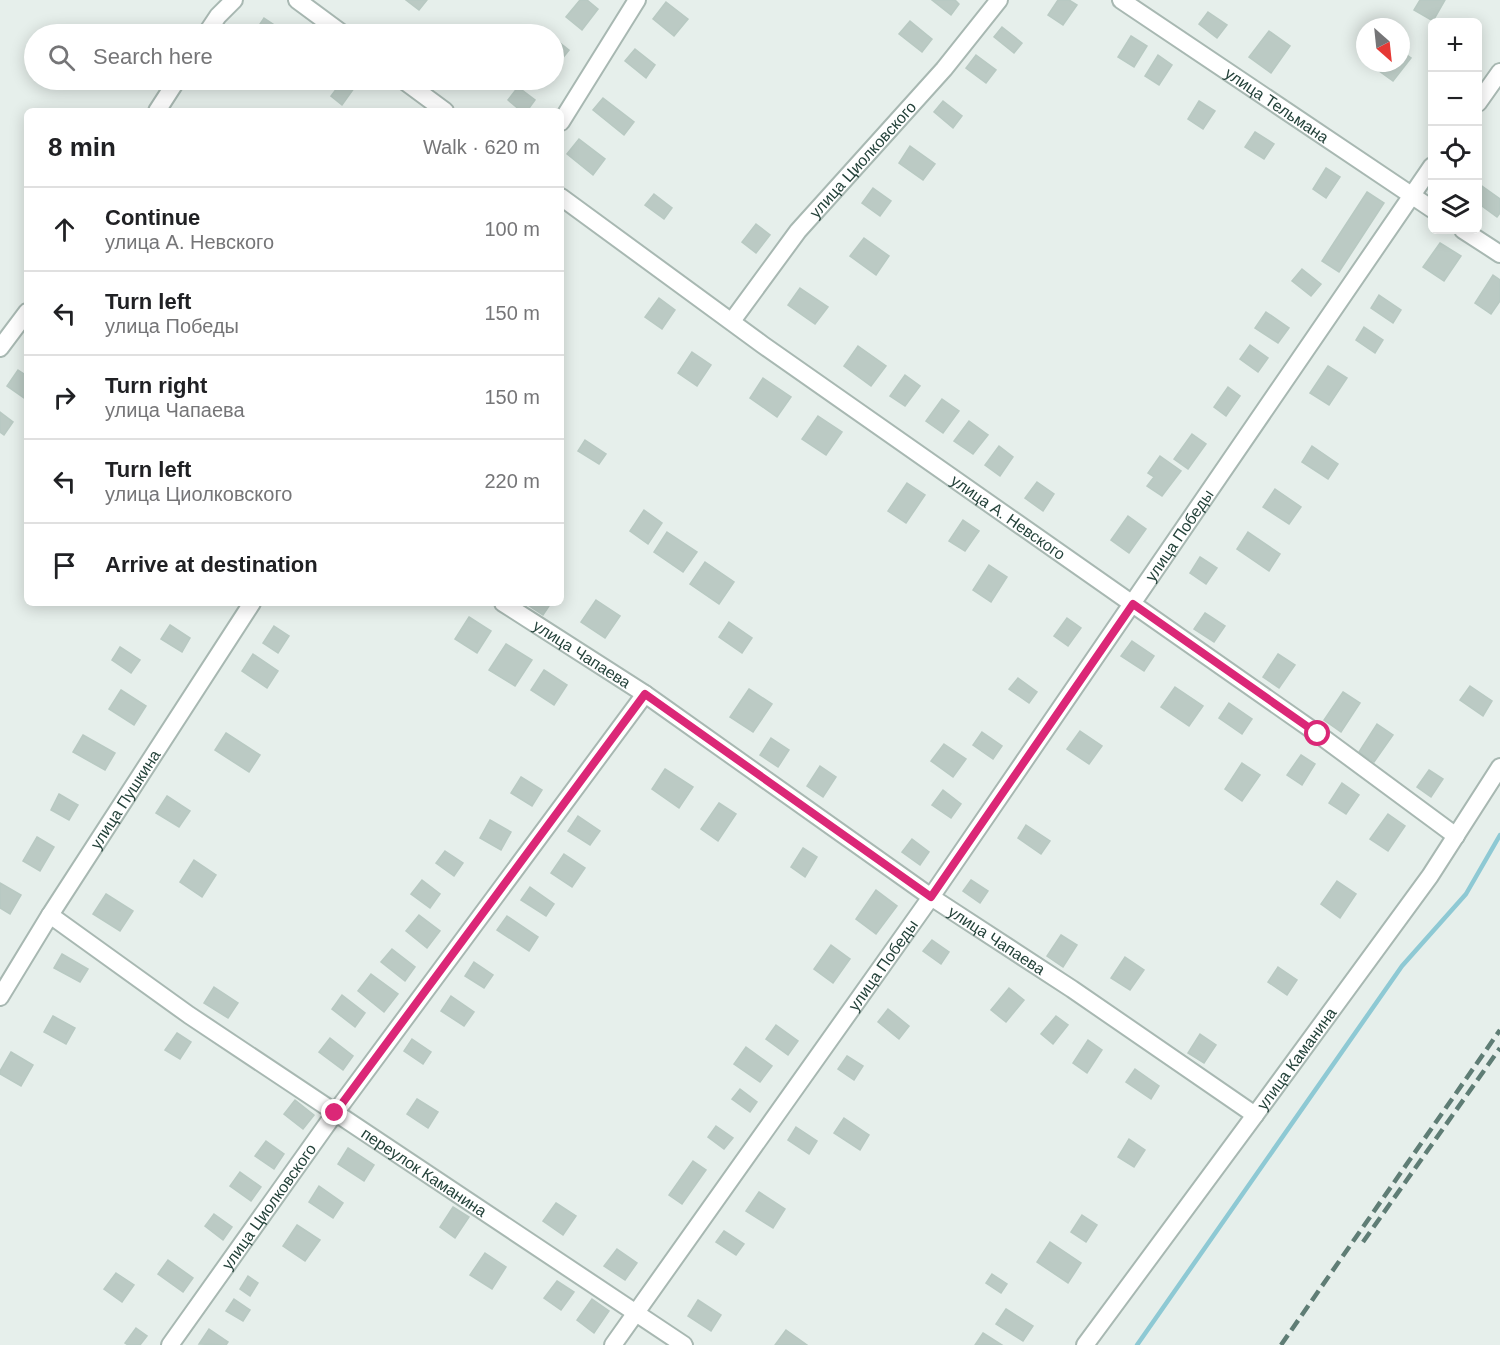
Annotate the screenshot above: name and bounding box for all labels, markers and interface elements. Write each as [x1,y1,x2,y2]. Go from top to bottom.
north arrow [1356,18,1410,72]
map controls [1428,18,1482,234]
button: + [1428,18,1482,72]
search box [24,24,564,90]
icon: search [45,41,78,74]
text: Search here [93,44,213,69]
street label: улица Тельмана [1222,64,1332,146]
button: − [1428,72,1482,126]
street label: улица Циолковского [806,98,920,221]
button: locate [1428,126,1482,180]
text: 8 min [48,132,116,162]
text: Walk · 620 m [423,136,540,158]
button: layers [1428,180,1482,234]
text: Continue [105,205,200,230]
icon: ahead [48,213,81,246]
text: 100 m [484,218,540,240]
text: улица А. Невского [105,231,274,253]
text: Turn left [105,289,191,314]
icon: left [48,297,81,330]
text: 150 m [484,302,540,324]
text: улица Победы [105,315,239,337]
text: Turn right [105,373,207,398]
icon: right [48,381,81,414]
text: 150 m [484,386,540,408]
text: улица Чапаева [105,399,245,421]
text: Turn left [105,457,191,482]
icon: left [48,465,81,498]
text: 220 m [484,470,540,492]
street label: улица А. Невского [948,472,1068,563]
text: улица Циолковского [105,483,292,505]
street label: улица Победы [1142,486,1217,585]
icon: arrive [48,549,81,582]
text: Arrive at destination [105,552,318,577]
street label: улица Чапаева [530,617,634,691]
route start [1304,720,1330,746]
street label: улица Пушкина [87,747,164,852]
street label: улица Чапаева [945,903,1048,978]
street label: улица Победы [845,917,921,1014]
street label: улица Каманина [1254,1004,1340,1113]
route end [321,1099,347,1125]
street label: переулок Каманина [358,1125,490,1220]
street label: улица Циолковского [219,1141,319,1273]

